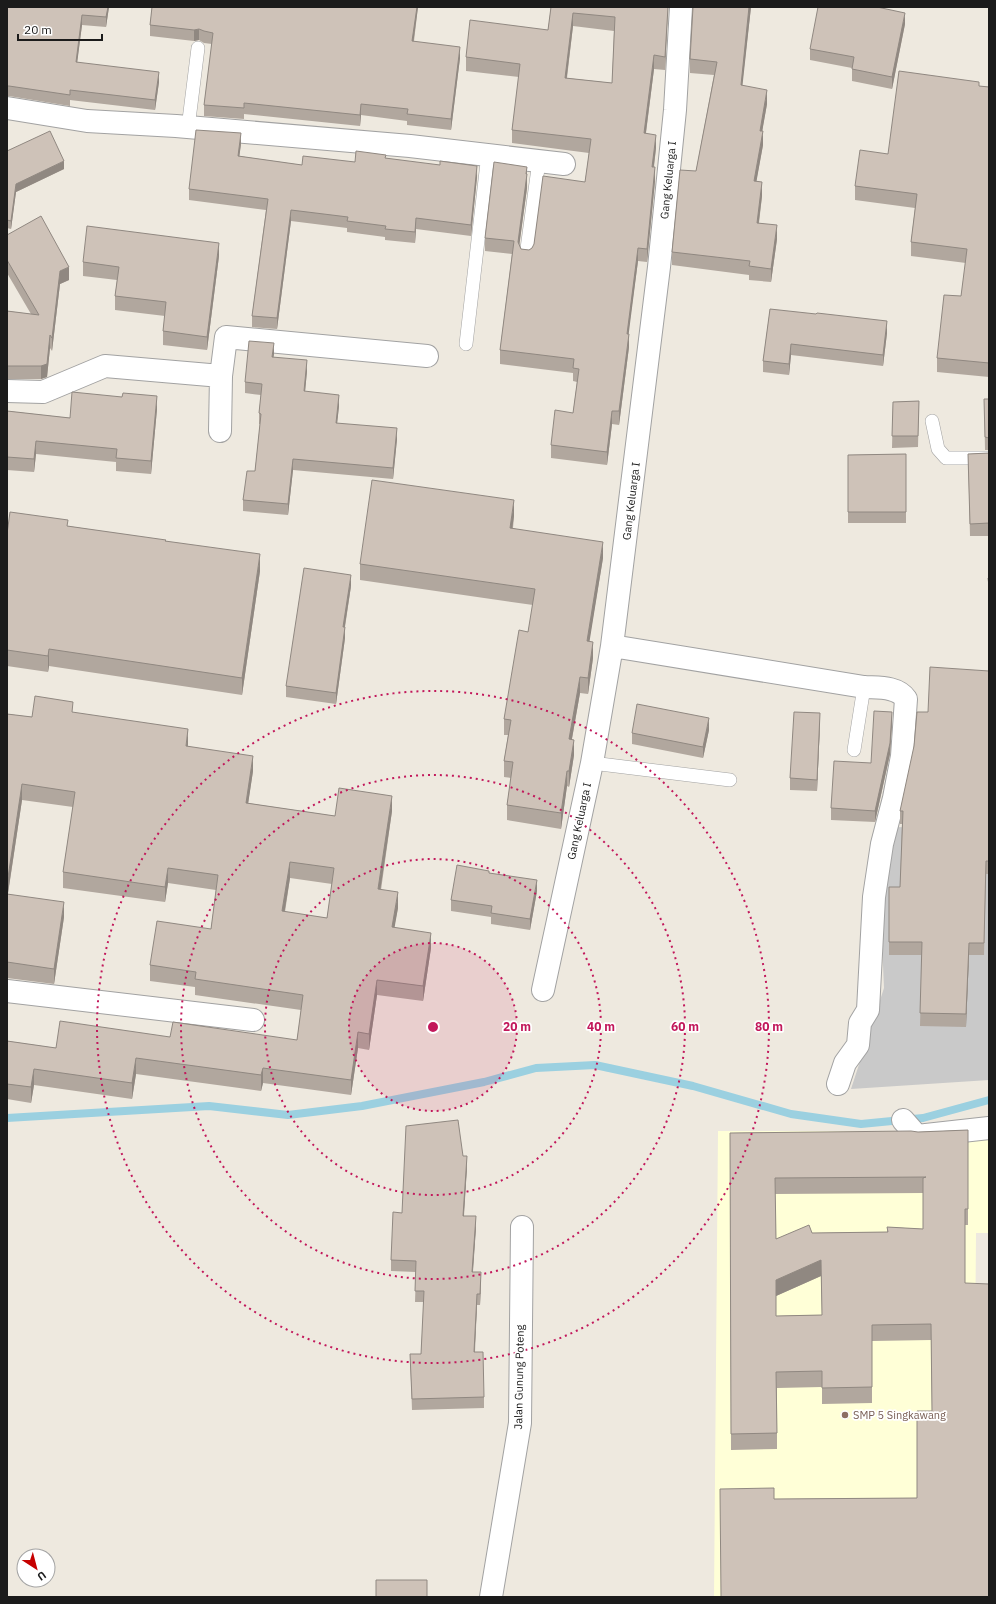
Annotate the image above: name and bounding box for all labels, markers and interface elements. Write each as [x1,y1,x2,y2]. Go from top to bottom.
scale bar [18,16,102,42]
text: 20 m [24,22,52,37]
street label: Gang Keluarga I [657,140,679,220]
street label: Gang Keluarga I [619,461,643,541]
street label: Gang Keluarga I [564,781,594,861]
text: 20 m [503,1019,531,1034]
text: 40 m [587,1019,615,1034]
text: 60 m [671,1019,699,1034]
text: 80 m [755,1019,783,1034]
centre of rings [426,1020,440,1034]
street label: Jalan Gunung Poteng [511,1324,527,1429]
place label: SMP 5 Singkawang [853,1408,946,1422]
marker: SMP 5 Singkawang [840,1410,850,1420]
north arrow [16,1548,56,1588]
text: U [35,1568,49,1584]

